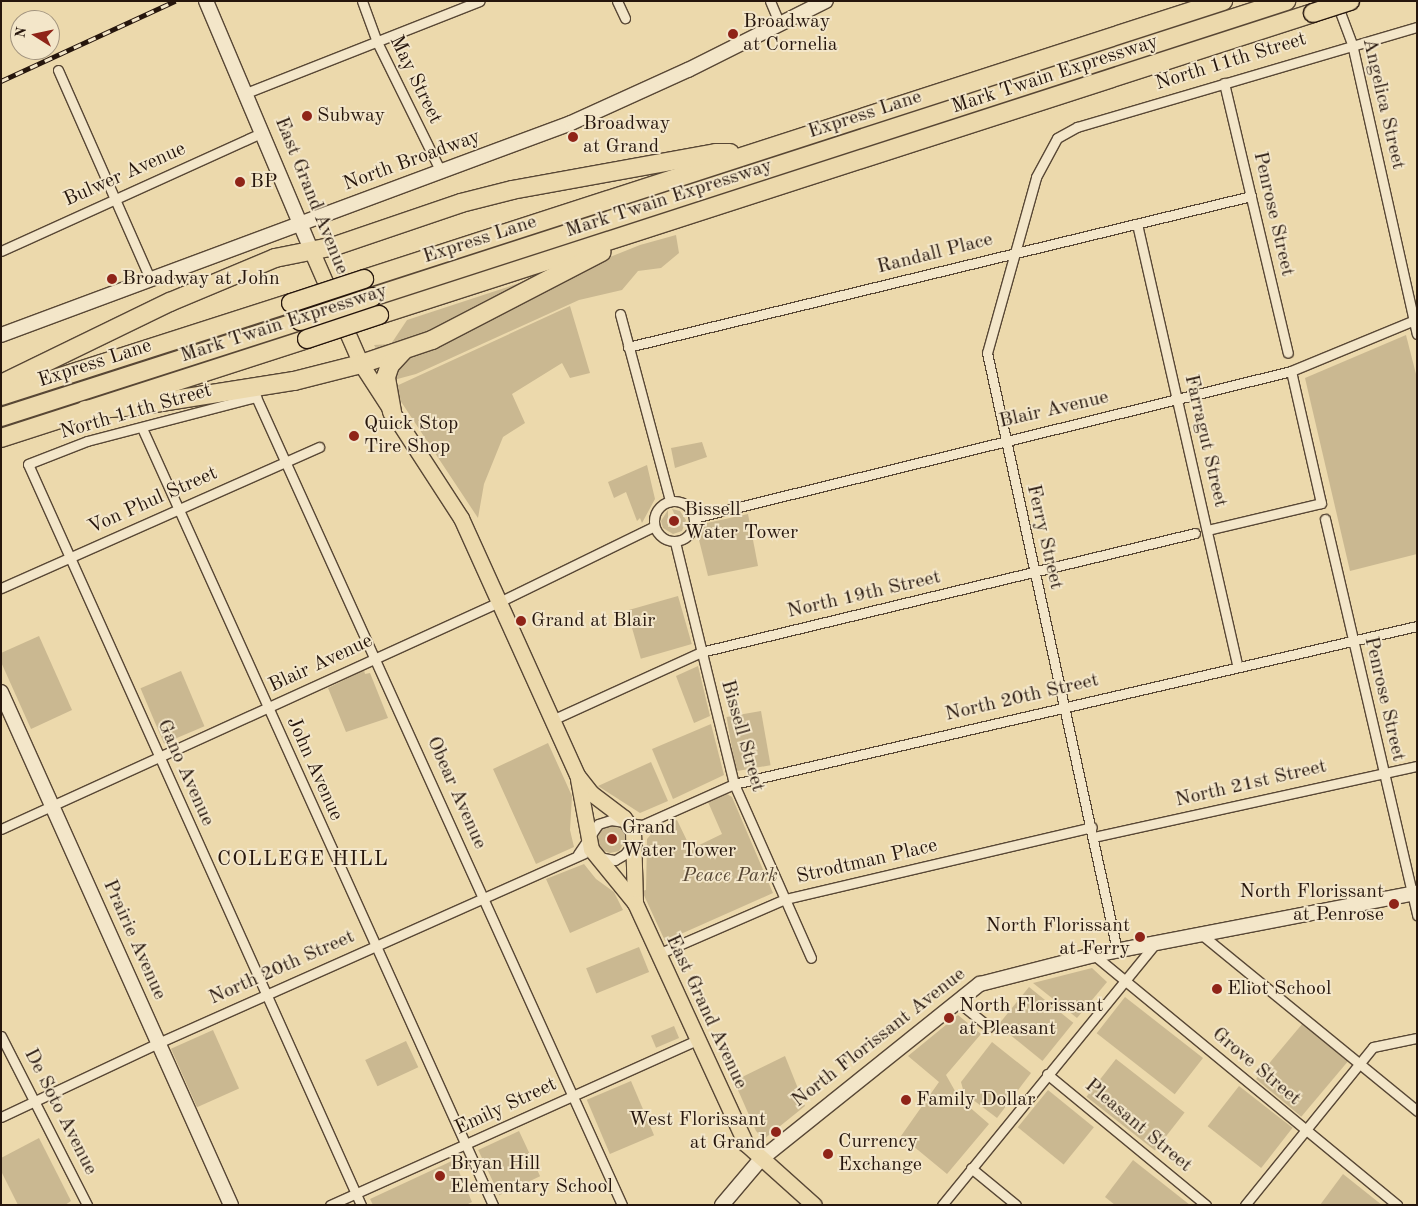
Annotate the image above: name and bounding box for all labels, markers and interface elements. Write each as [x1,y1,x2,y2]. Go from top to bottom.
north arrow [10,10,60,60]
place label: Broadway at Cornelia [743,10,838,57]
text: N [13,26,29,39]
marker: Broadway at Cornelia [727,28,739,40]
street label: North 11th Street [1153,28,1309,96]
street label: Mark Twain Expressway [949,30,1161,120]
street label: May Street [383,32,447,128]
street label: Angelica Street [1356,36,1410,172]
street label: Express Lane [805,85,925,145]
place label: Subway [317,104,385,128]
marker: Subway [301,110,313,122]
place label: Broadway at Grand [583,113,670,160]
street label: East Grand Avenue [268,114,354,278]
street label: North Broadway [340,125,484,197]
marker: Broadway at Grand [567,131,579,143]
street label: Bulwer Avenue [60,137,190,213]
street label: Penrose Street [1247,149,1299,279]
street label: Mark Twain Expressway [563,154,775,244]
place label: BP [250,170,277,194]
marker: BP [234,176,246,188]
street label: Express Lane [420,210,540,270]
street label: Randall Place [875,228,995,280]
place label: Broadway at John [122,267,280,291]
marker: Broadway at John [106,273,118,285]
street label: Mark Twain Expressway [178,279,390,369]
street label: Express Lane [35,334,155,394]
street label: Farragut Street [1178,372,1232,510]
street label: North 11th Street [57,379,215,445]
street label: Blair Avenue [997,386,1111,434]
place label: Quick Stop Tire Shop [364,412,458,459]
marker: Quick Stop Tire Shop [348,430,360,442]
street label: Von Phul Street [85,462,221,540]
street label: Ferry Street [1020,482,1068,592]
place label: Bissell Water Tower [684,498,798,545]
marker: Bissell Water Tower [668,515,680,527]
street label: North 19th Street [785,566,943,624]
place label: Grand at Blair [531,609,655,633]
marker: Grand at Blair [515,615,527,627]
street label: Blair Avenue [265,629,377,699]
street label: Penrose Street [1358,634,1410,764]
street label: North 20th Street [943,669,1101,727]
street label: Bissell Street [715,677,769,795]
street label: John Avenue [280,713,348,825]
street label: Gano Avenue [151,716,219,830]
street label: Obear Avenue [421,733,491,853]
street label: North 21st Street [1173,755,1329,813]
place label: Grand Water Tower [622,816,736,863]
marker: Grand Water Tower [606,833,618,845]
street label: Strodtman Place [794,834,940,890]
district label: COLLEGE HILL [216,847,390,873]
park label: Peace Park [682,864,778,888]
street label: Prairie Avenue [97,876,171,1004]
place label: North Florissant at Penrose [1240,880,1384,927]
marker: North Florissant at Penrose [1388,898,1400,910]
place label: North Florissant at Ferry [986,914,1130,961]
street label: North 20th Street [206,925,358,1011]
street label: East Grand Avenue [660,931,752,1093]
marker: North Florissant at Ferry [1134,931,1146,943]
street label: North Florissant Avenue [787,963,971,1113]
place label: Eliot School [1227,977,1331,1001]
marker: Eliot School [1211,983,1223,995]
place label: North Florissant at Pleasant [959,994,1103,1041]
marker: North Florissant at Pleasant [943,1012,955,1024]
street label: Grove Street [1206,1023,1306,1111]
street label: De Soto Avenue [18,1045,102,1179]
street label: Emily Street [451,1073,561,1141]
street label: Pleasant Street [1079,1074,1197,1178]
place label: Family Dollar [916,1088,1035,1112]
marker: Family Dollar [900,1094,912,1106]
place label: West Florissant at Grand [629,1108,766,1155]
marker: West Florissant at Grand [770,1126,782,1138]
place label: Currency Exchange [838,1130,922,1177]
marker: Currency Exchange [822,1148,834,1160]
place label: Bryan Hill Elementary School [450,1152,613,1199]
marker: Bryan Hill Elementary School [434,1170,446,1182]

